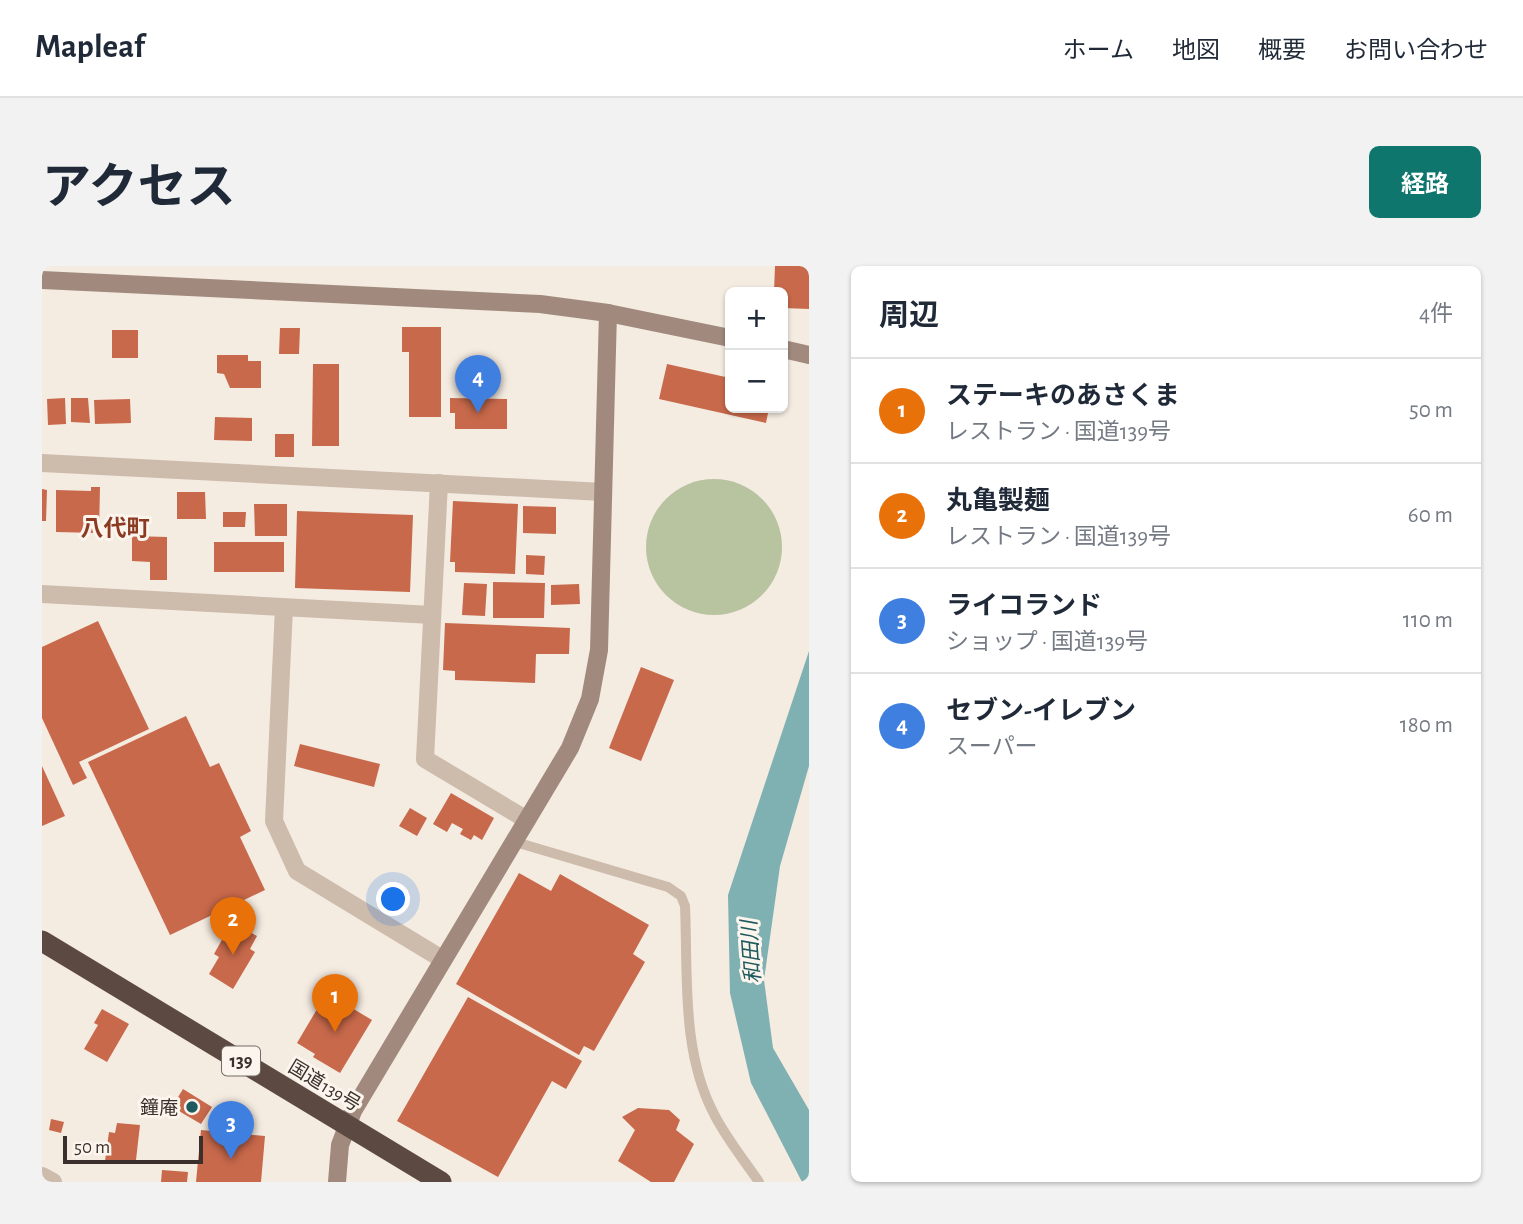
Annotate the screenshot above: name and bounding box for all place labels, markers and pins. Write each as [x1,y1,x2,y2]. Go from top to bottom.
pin: 4 [455,355,501,413]
pin: 2 [210,897,256,955]
pin: 1 [312,974,358,1032]
place label: 鐘庵 [140,1098,178,1118]
marker: 鐘庵 [184,1099,200,1115]
pin: 3 [208,1101,254,1159]

